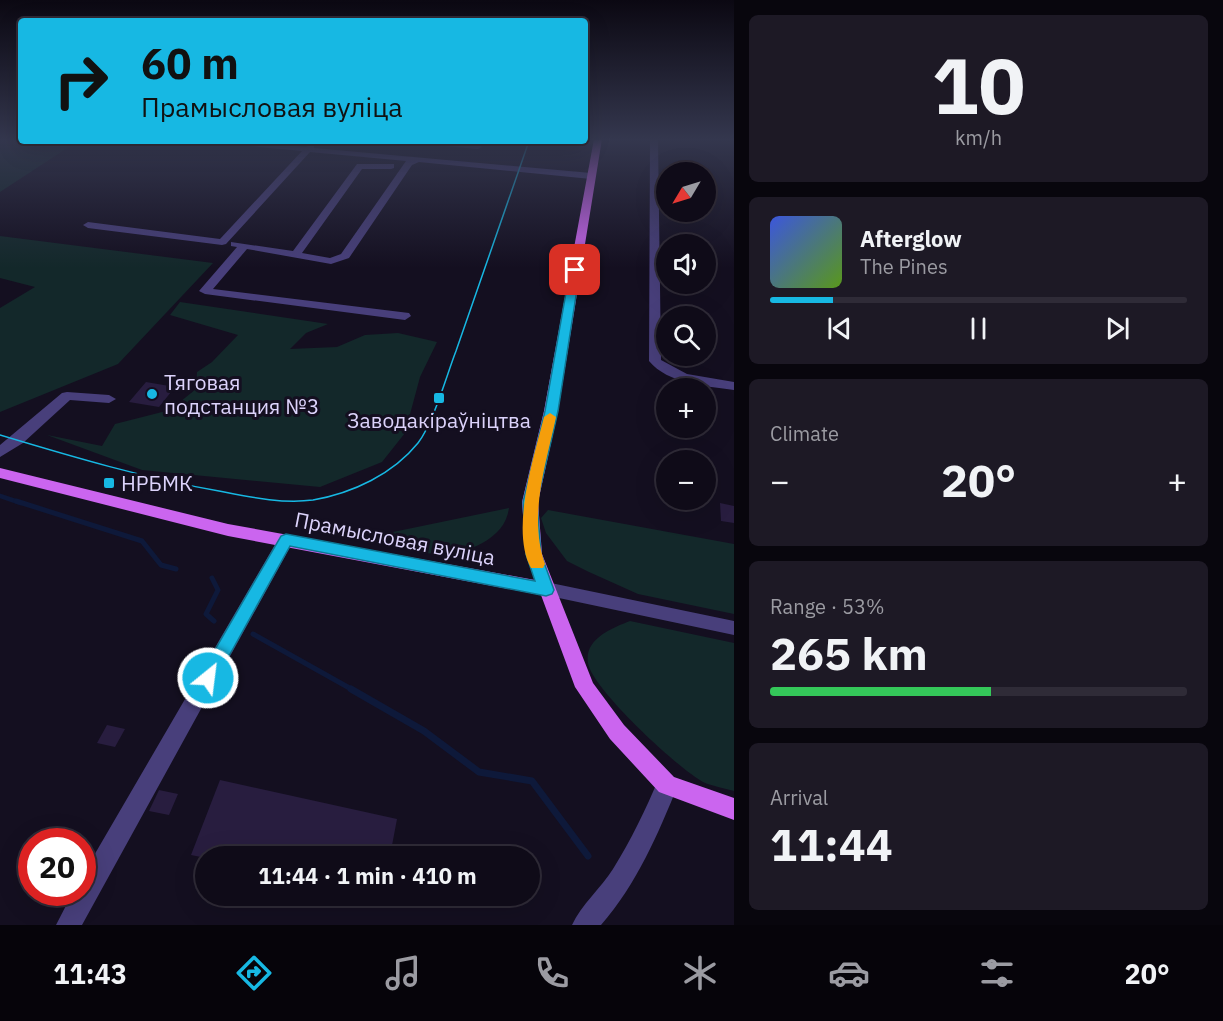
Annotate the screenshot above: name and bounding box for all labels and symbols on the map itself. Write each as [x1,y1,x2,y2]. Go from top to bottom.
north arrow [656,162,716,222]
pin [549,244,600,295]
place label: Тяговая подстанция №3 [164,368,319,420]
marker: Тяговая подстанция №3 [145,387,159,401]
marker: Заводакіраўніцтва [432,391,446,405]
place label: Заводакіраўніцтва [347,406,531,434]
place label: НРБМК [121,469,193,497]
marker: НРБМК [102,476,116,490]
street label: Прамысловая вуліца [292,505,498,571]
position arrow [176,646,240,710]
speed limit sign: 20 [18,828,96,906]

